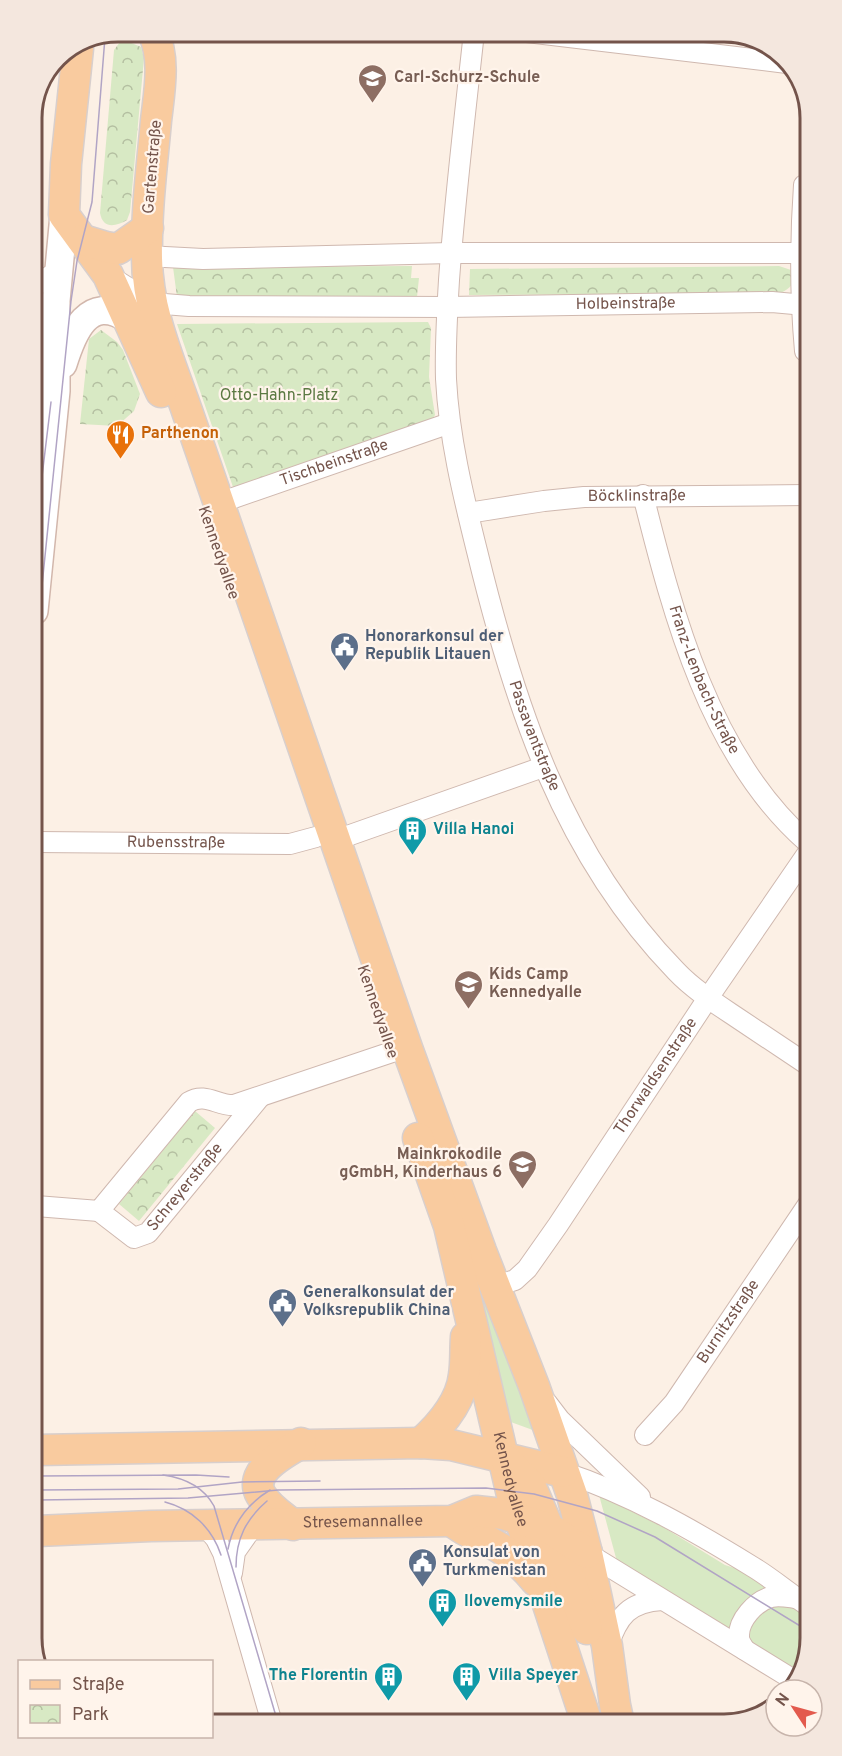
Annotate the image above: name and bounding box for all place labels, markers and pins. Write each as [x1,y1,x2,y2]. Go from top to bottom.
school or university icon: Carl-Schurz-Schule [357,62,389,104]
place label: Carl-Schurz-Schule [394,68,540,88]
restaurant icon: Parthenon [104,418,136,460]
place label: Parthenon [141,424,219,444]
place label: Honorarkonsul der Republik Litauen [365,627,504,665]
public building icon: Honorarkonsul der Republik Litauen [328,630,360,672]
building icon: Villa Hanoi [396,814,428,856]
place label: Villa Hanoi [433,820,514,840]
place label: Kids Camp Kennedyalle [489,965,582,1003]
school or university icon: Kids Camp Kennedyalle [452,968,484,1010]
place label: Mainkrokodile gGmbH, Kinderhaus 6 [339,1145,502,1183]
school or university icon: Mainkrokodile gGmbH, Kinderhaus 6 [507,1148,539,1190]
place label: Generalkonsulat der Volksrepublik China [303,1283,454,1321]
public building icon: Generalkonsulat der Volksrepublik China [266,1286,298,1328]
place label: Konsulat von Turkmenistan [443,1543,546,1581]
public building icon: Konsulat von Turkmenistan [406,1546,438,1588]
building icon: Ilovemysmile [427,1586,459,1628]
place label: Ilovemysmile [464,1592,563,1612]
building icon: The Florentin [373,1660,405,1702]
building icon: Villa Speyer [451,1660,483,1702]
place label: The Florentin [269,1666,368,1686]
place label: Villa Speyer [488,1666,578,1686]

